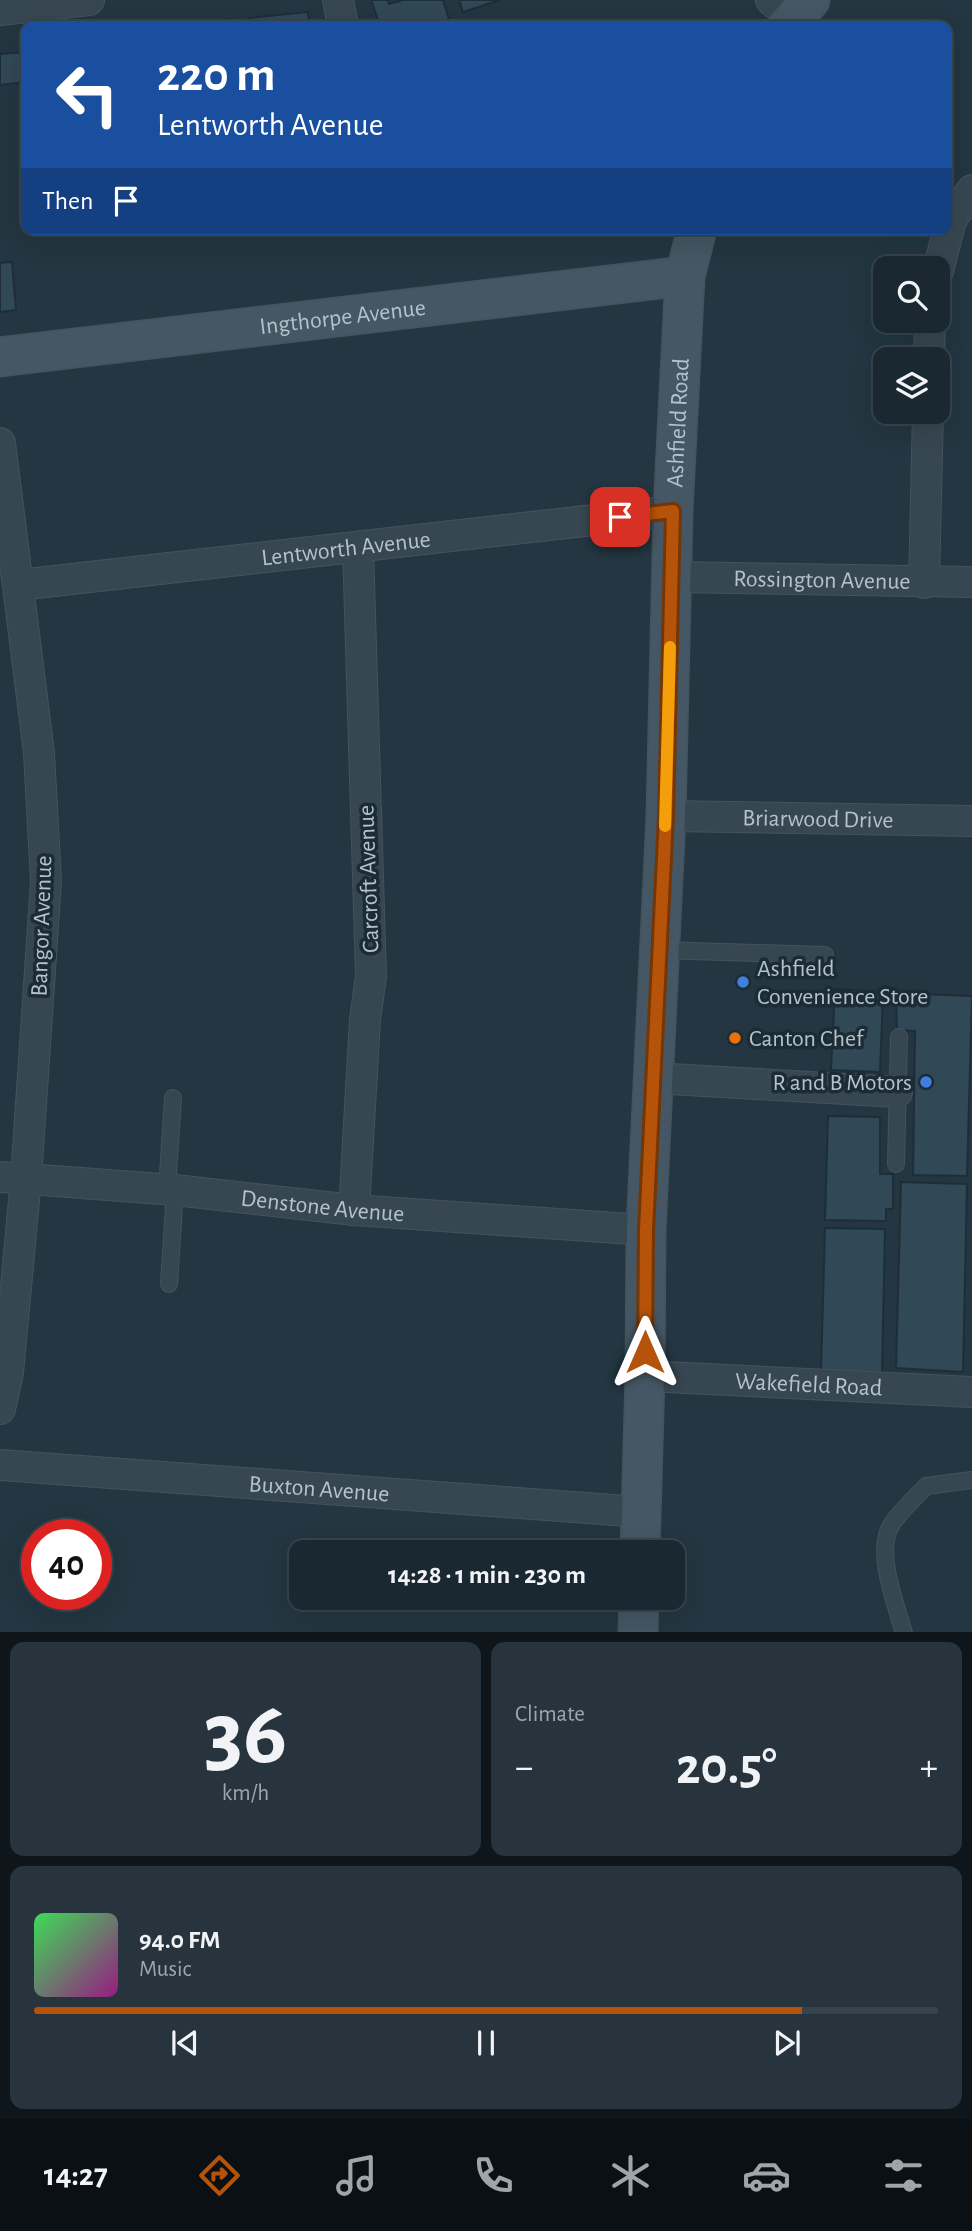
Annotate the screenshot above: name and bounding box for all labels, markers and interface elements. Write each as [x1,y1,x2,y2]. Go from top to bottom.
icon: left [42,49,133,140]
text: 220 m [157,51,276,100]
text: Lentworth Avenue [157,109,384,141]
icon: arrive [107,182,145,220]
text: Then [42,188,93,214]
map controls [873,256,950,424]
button: search [873,256,950,333]
street label: Ingthorpe Avenue [258,296,427,339]
button: layers [873,347,950,424]
street label: Ashfield Road [663,358,694,488]
pin [590,487,650,547]
icon: arrive [601,498,639,536]
street label: Lentworth Avenue [260,528,432,570]
street label: Rossington Avenue [733,567,911,594]
street label: Carcroft Avenue [354,805,384,953]
street label: Briarwood Drive [742,806,894,833]
street label: Bangor Avenue [28,855,56,997]
place label: Ashfield Convenience Store [757,957,928,1009]
marker: Ashfield Convenience Store [735,974,751,990]
place label: Canton Chef [749,1027,865,1051]
marker: Canton Chef [727,1030,743,1046]
place label: R and B Motors [773,1071,912,1095]
marker: R and B Motors [918,1074,934,1090]
street label: Denstone Avenue [240,1186,405,1226]
position arrow [608,1315,682,1389]
street label: Wakefield Road [735,1369,883,1401]
street label: Buxton Avenue [248,1472,390,1507]
speed limit sign: 40 [21,1519,112,1610]
text: 14:28 · 1 min · 230 m [388,1562,586,1588]
text: 36 [204,1689,287,1780]
text: Climate [515,1703,585,1726]
text: 20.5° [676,1741,777,1793]
text: − [515,1749,533,1787]
text: + [920,1749,938,1787]
text: km/h [222,1782,269,1805]
text: 94.0 FM [139,1927,220,1953]
text: Music [139,1958,191,1981]
icon: previous [166,2024,204,2062]
icon: pause [467,2024,505,2062]
icon: next [768,2024,806,2062]
icon: directions [195,2151,244,2200]
icon: music [332,2151,381,2200]
icon: phone [469,2151,518,2200]
icon: climate [606,2151,655,2200]
icon: car [742,2151,791,2200]
icon: filters [879,2151,928,2200]
text: 14:27 [44,2159,108,2191]

